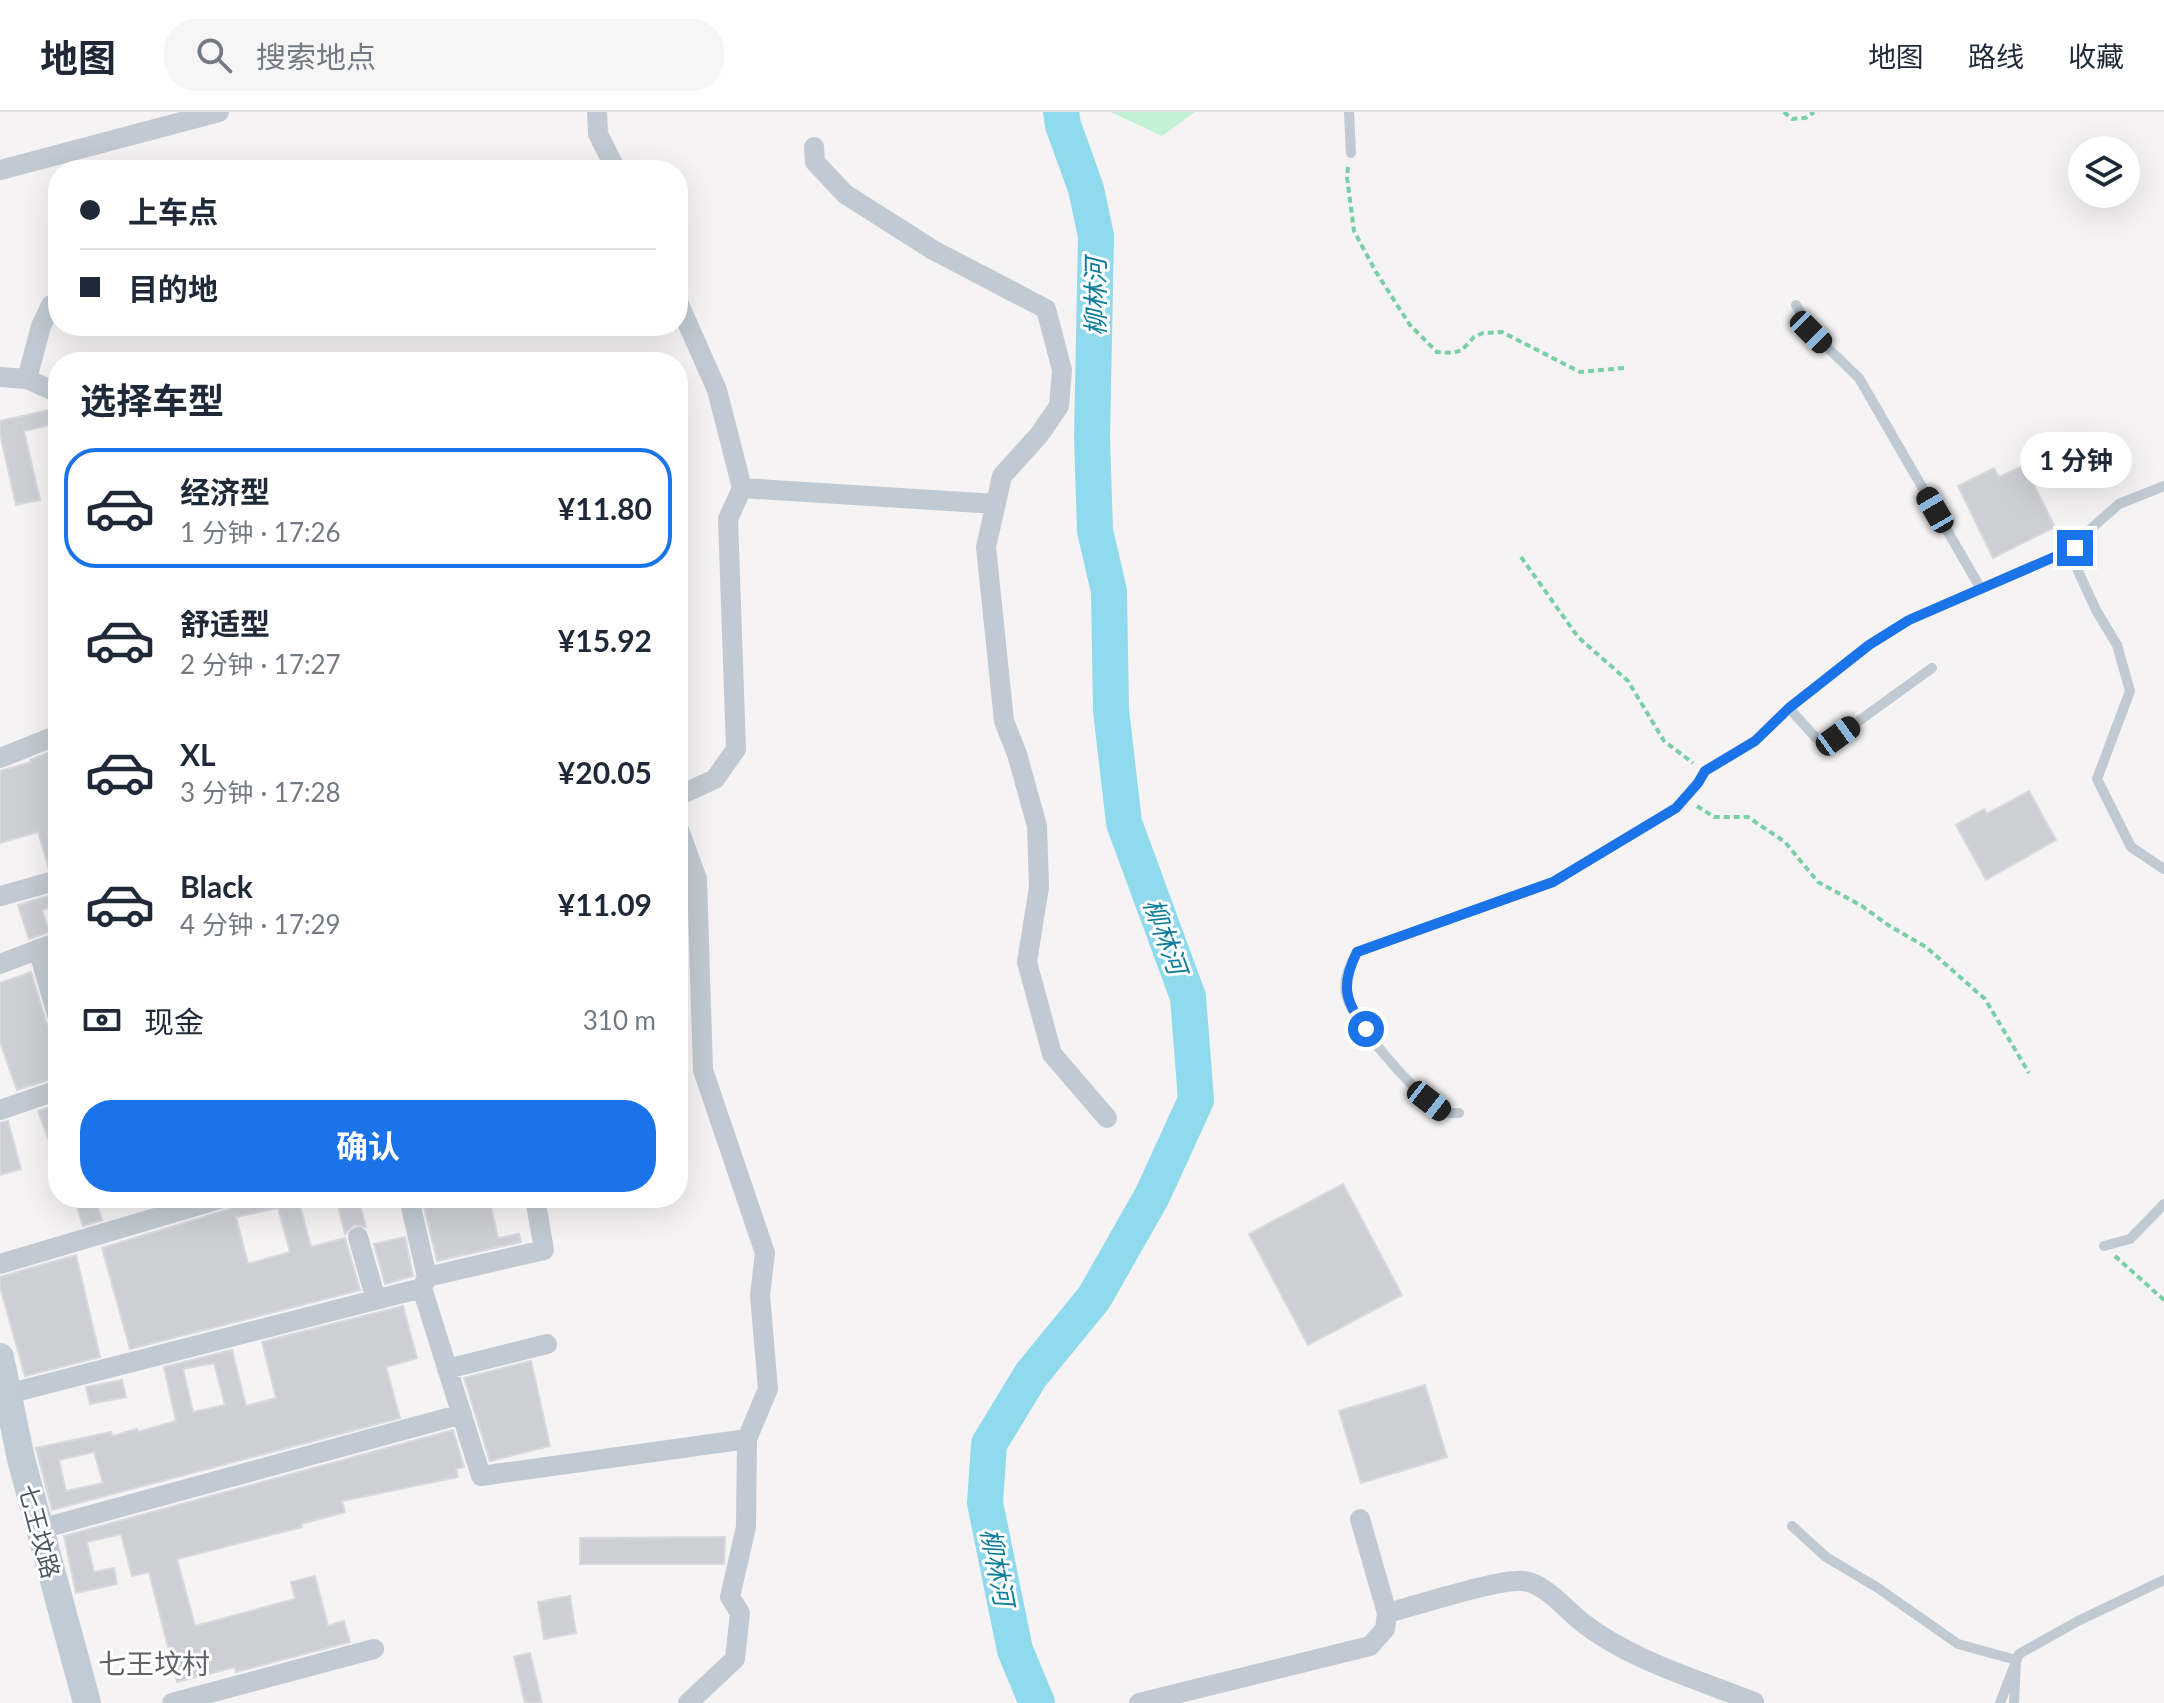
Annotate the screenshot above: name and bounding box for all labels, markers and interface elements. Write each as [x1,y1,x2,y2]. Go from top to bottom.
search box [164,19,724,91]
icon: search [192,33,236,77]
text: 地图 [40,34,116,80]
text: 搜索地点 [256,38,376,74]
text: 地图 [1868,39,1924,73]
text: 路线 [1968,39,2024,73]
text: 收藏 [2068,39,2124,73]
map controls [2068,136,2140,208]
button: layers [2068,136,2140,208]
text: 上车点 [128,193,218,229]
water label: 柳林河 [1079,253,1111,336]
text: 目的地 [128,270,218,306]
car [1786,307,1836,357]
text: 选择车型 [80,378,224,422]
callout: 1 分钟 [2019,432,2131,488]
text: 1 分钟 [2039,444,2113,476]
icon: car [84,472,156,544]
text: 经济型 [180,473,270,509]
car [1913,483,1957,537]
text: ¥11.80 [558,490,652,526]
text: 1 分钟 · 17:26 [180,516,341,548]
route end [2057,530,2093,566]
icon: car [84,604,156,676]
text: 舒适型 [180,605,270,641]
text: ¥15.92 [558,622,652,658]
text: 2 分钟 · 17:27 [180,648,341,680]
car [1812,712,1864,760]
icon: car [84,736,156,808]
text: XL [180,736,216,772]
text: ¥20.05 [558,754,652,790]
text: 3 分钟 · 17:28 [180,776,341,808]
icon: car [84,868,156,940]
text: Black [180,868,253,904]
text: ¥11.09 [558,886,652,922]
water label: 柳林河 [1138,894,1196,983]
text: 4 分钟 · 17:29 [180,908,341,940]
icon: cash [80,998,124,1042]
text: 现金 [144,1003,204,1039]
text: 310 m [583,1004,656,1036]
route start [1348,1011,1384,1047]
car [1403,1077,1455,1125]
button: 确认 [80,1100,656,1192]
street label: 七王坟路 [14,1481,66,1581]
water label: 柳林河 [975,1526,1022,1613]
district label: 七王坟村 [98,1646,210,1680]

